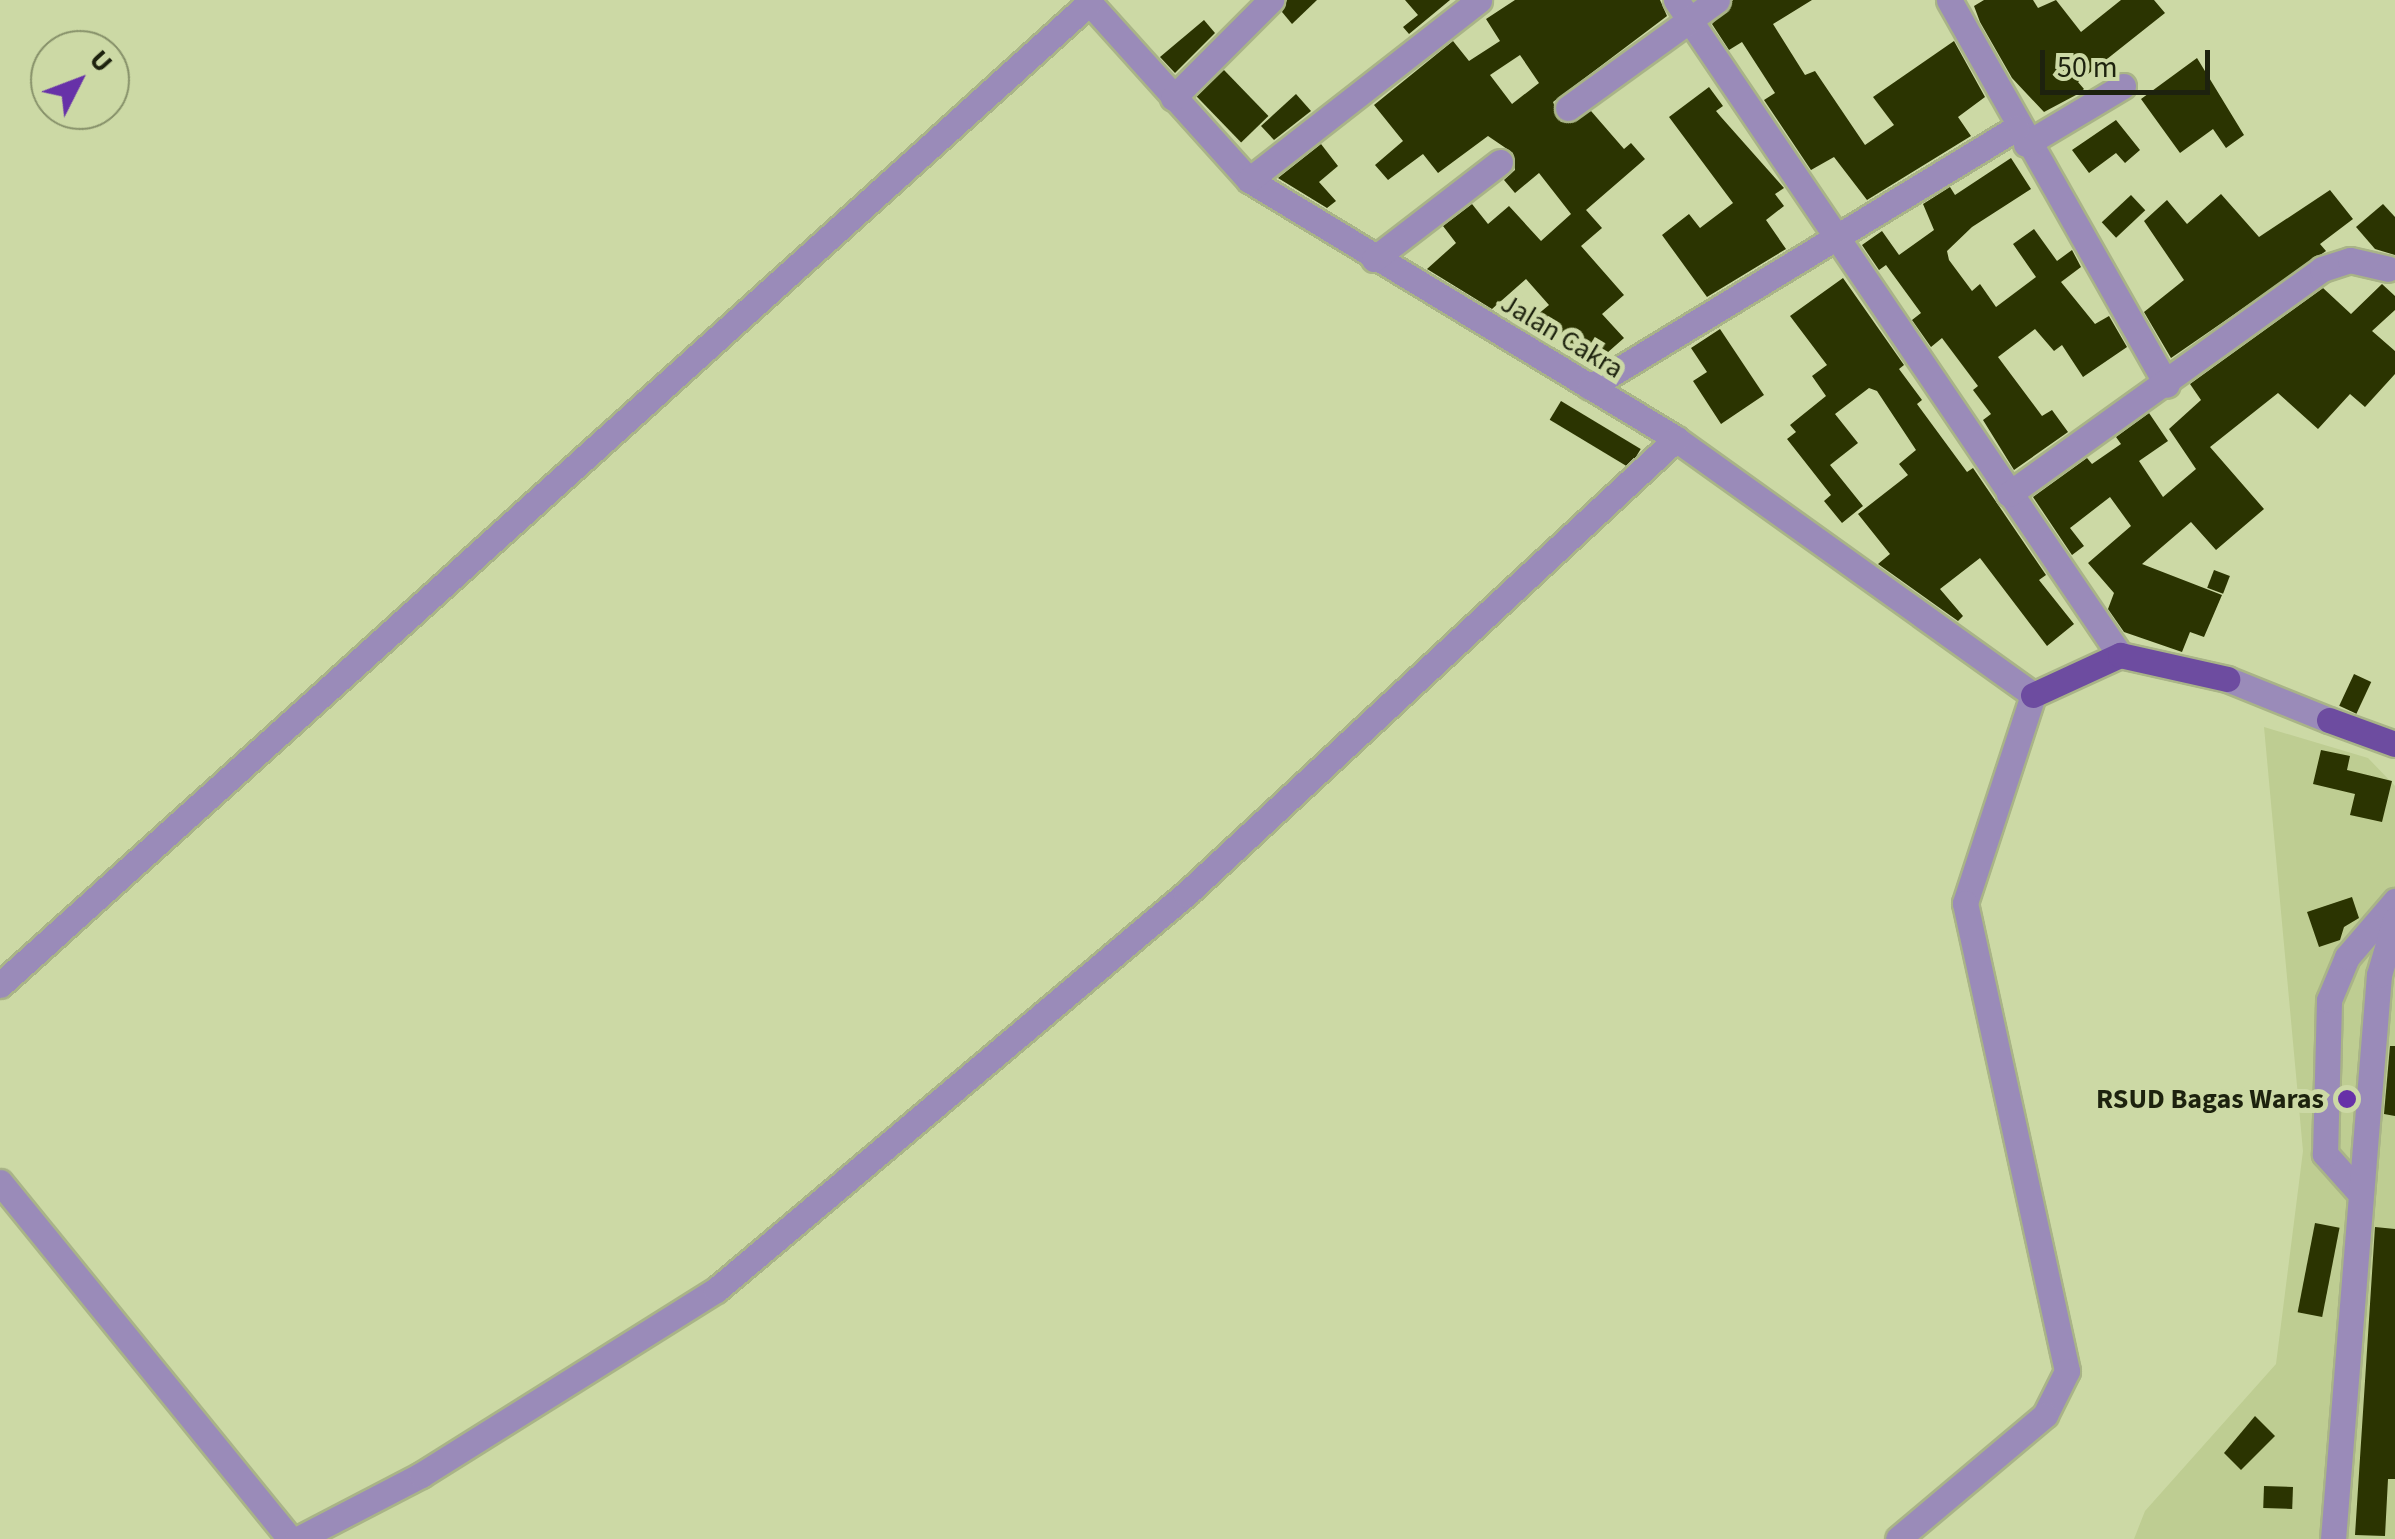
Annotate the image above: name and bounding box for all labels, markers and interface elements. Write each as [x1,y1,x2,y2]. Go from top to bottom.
north arrow [30,30,130,130]
scale bar [2045,30,2215,92]
text: U [80,41,122,82]
text: 50 m [2057,46,2118,89]
street label: Jalan Cakra [1495,286,1629,386]
place label: RSUD Bagas Waras [2096,1082,2324,1116]
marker: RSUD Bagas Waras [2334,1086,2360,1112]

